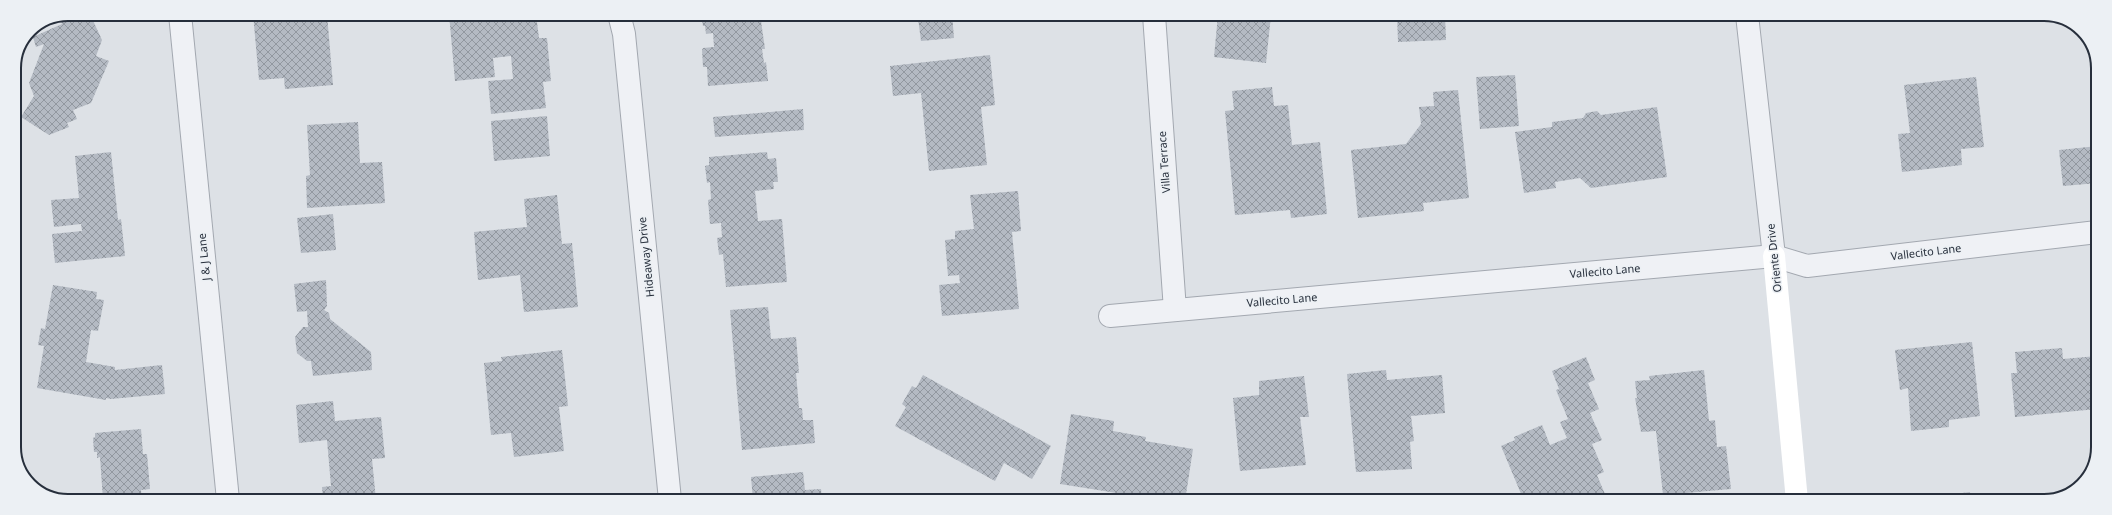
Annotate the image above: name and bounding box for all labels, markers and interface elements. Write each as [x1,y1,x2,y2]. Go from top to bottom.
street label: Villa Terrace [1154,130,1173,194]
street label: Hideaway Drive [634,216,657,298]
street label: Oriente Drive [1762,223,1785,293]
street label: J & J Lane [194,233,214,282]
street label: Vallecito Lane [1890,240,1962,263]
street label: Vallecito Lane [1569,260,1641,281]
street label: Vallecito Lane [1246,289,1318,310]

